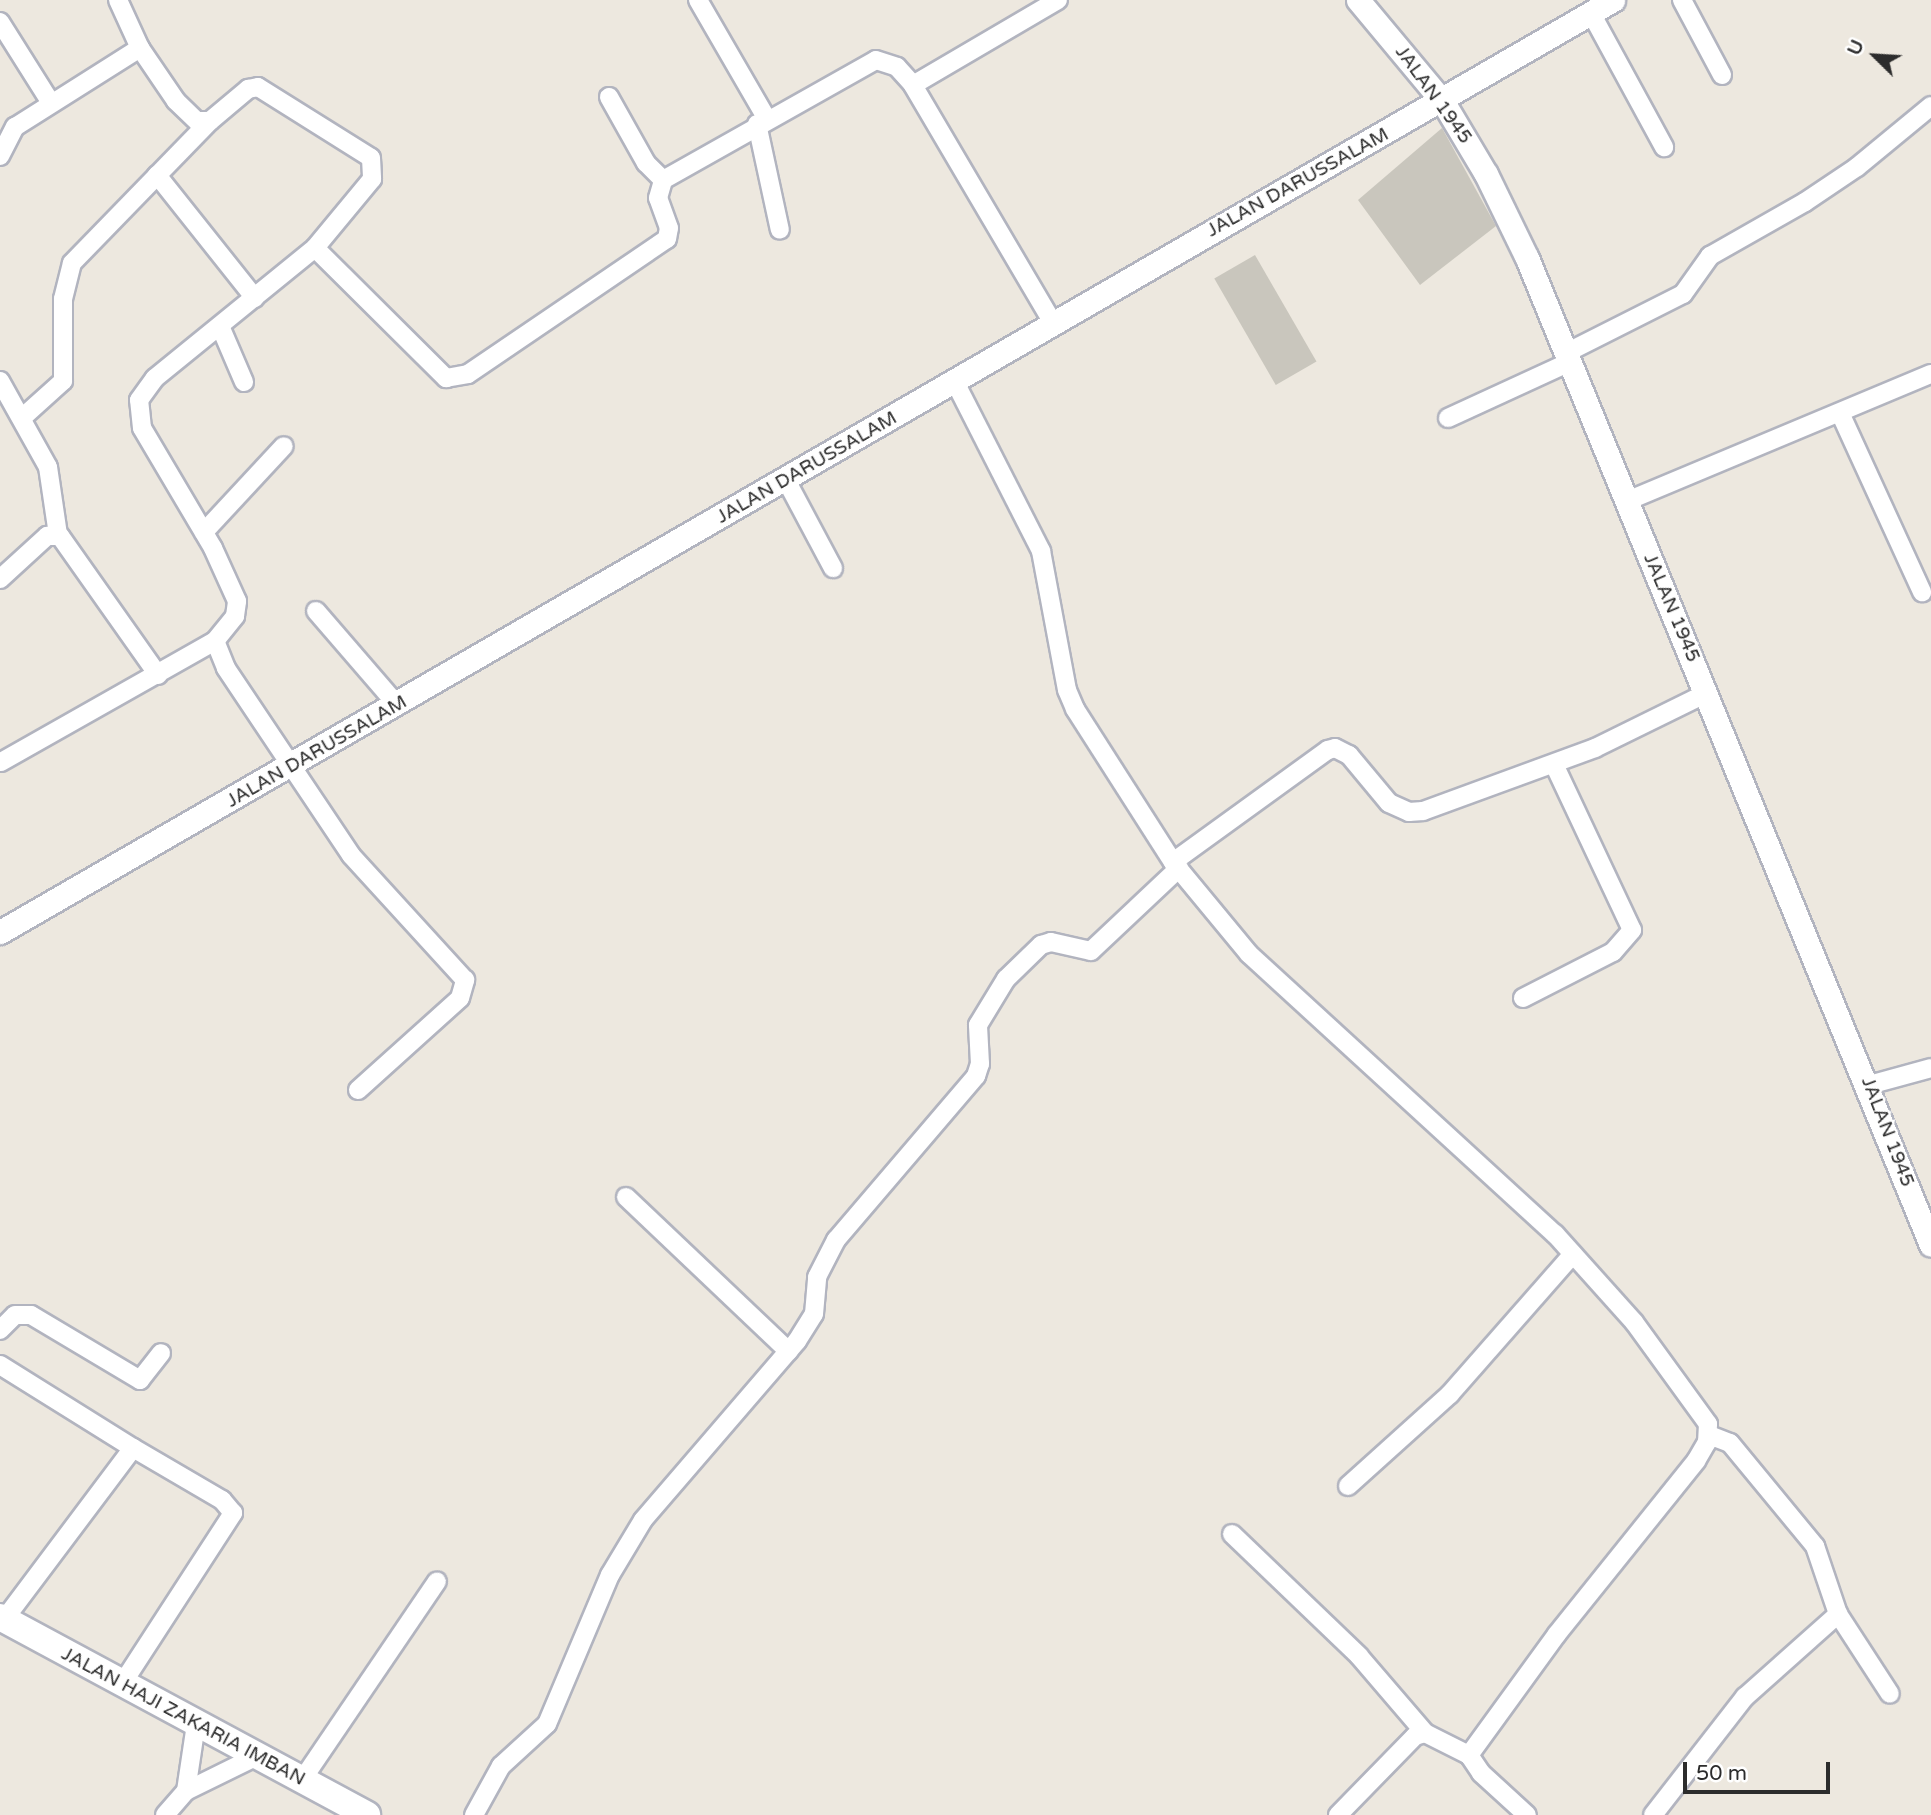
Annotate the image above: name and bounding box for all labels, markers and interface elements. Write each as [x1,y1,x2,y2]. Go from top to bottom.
north arrow [1840,21,1910,91]
text: U [1843,36,1869,59]
street label: JALAN 1945 [1390,42,1476,148]
street label: JALAN DARUSSALAM [1203,123,1393,243]
street label: JALAN DARUSSALAM [713,407,901,529]
street label: JALAN 1945 [1638,550,1704,666]
street label: JALAN DARUSSALAM [223,691,411,813]
street label: JALAN 1945 [1856,1074,1918,1190]
street label: JALAN HAJI ZAKARIA IMBAN [57,1643,309,1791]
scale bar [1686,1748,1833,1792]
text: 50 m [1696,1761,1747,1786]

